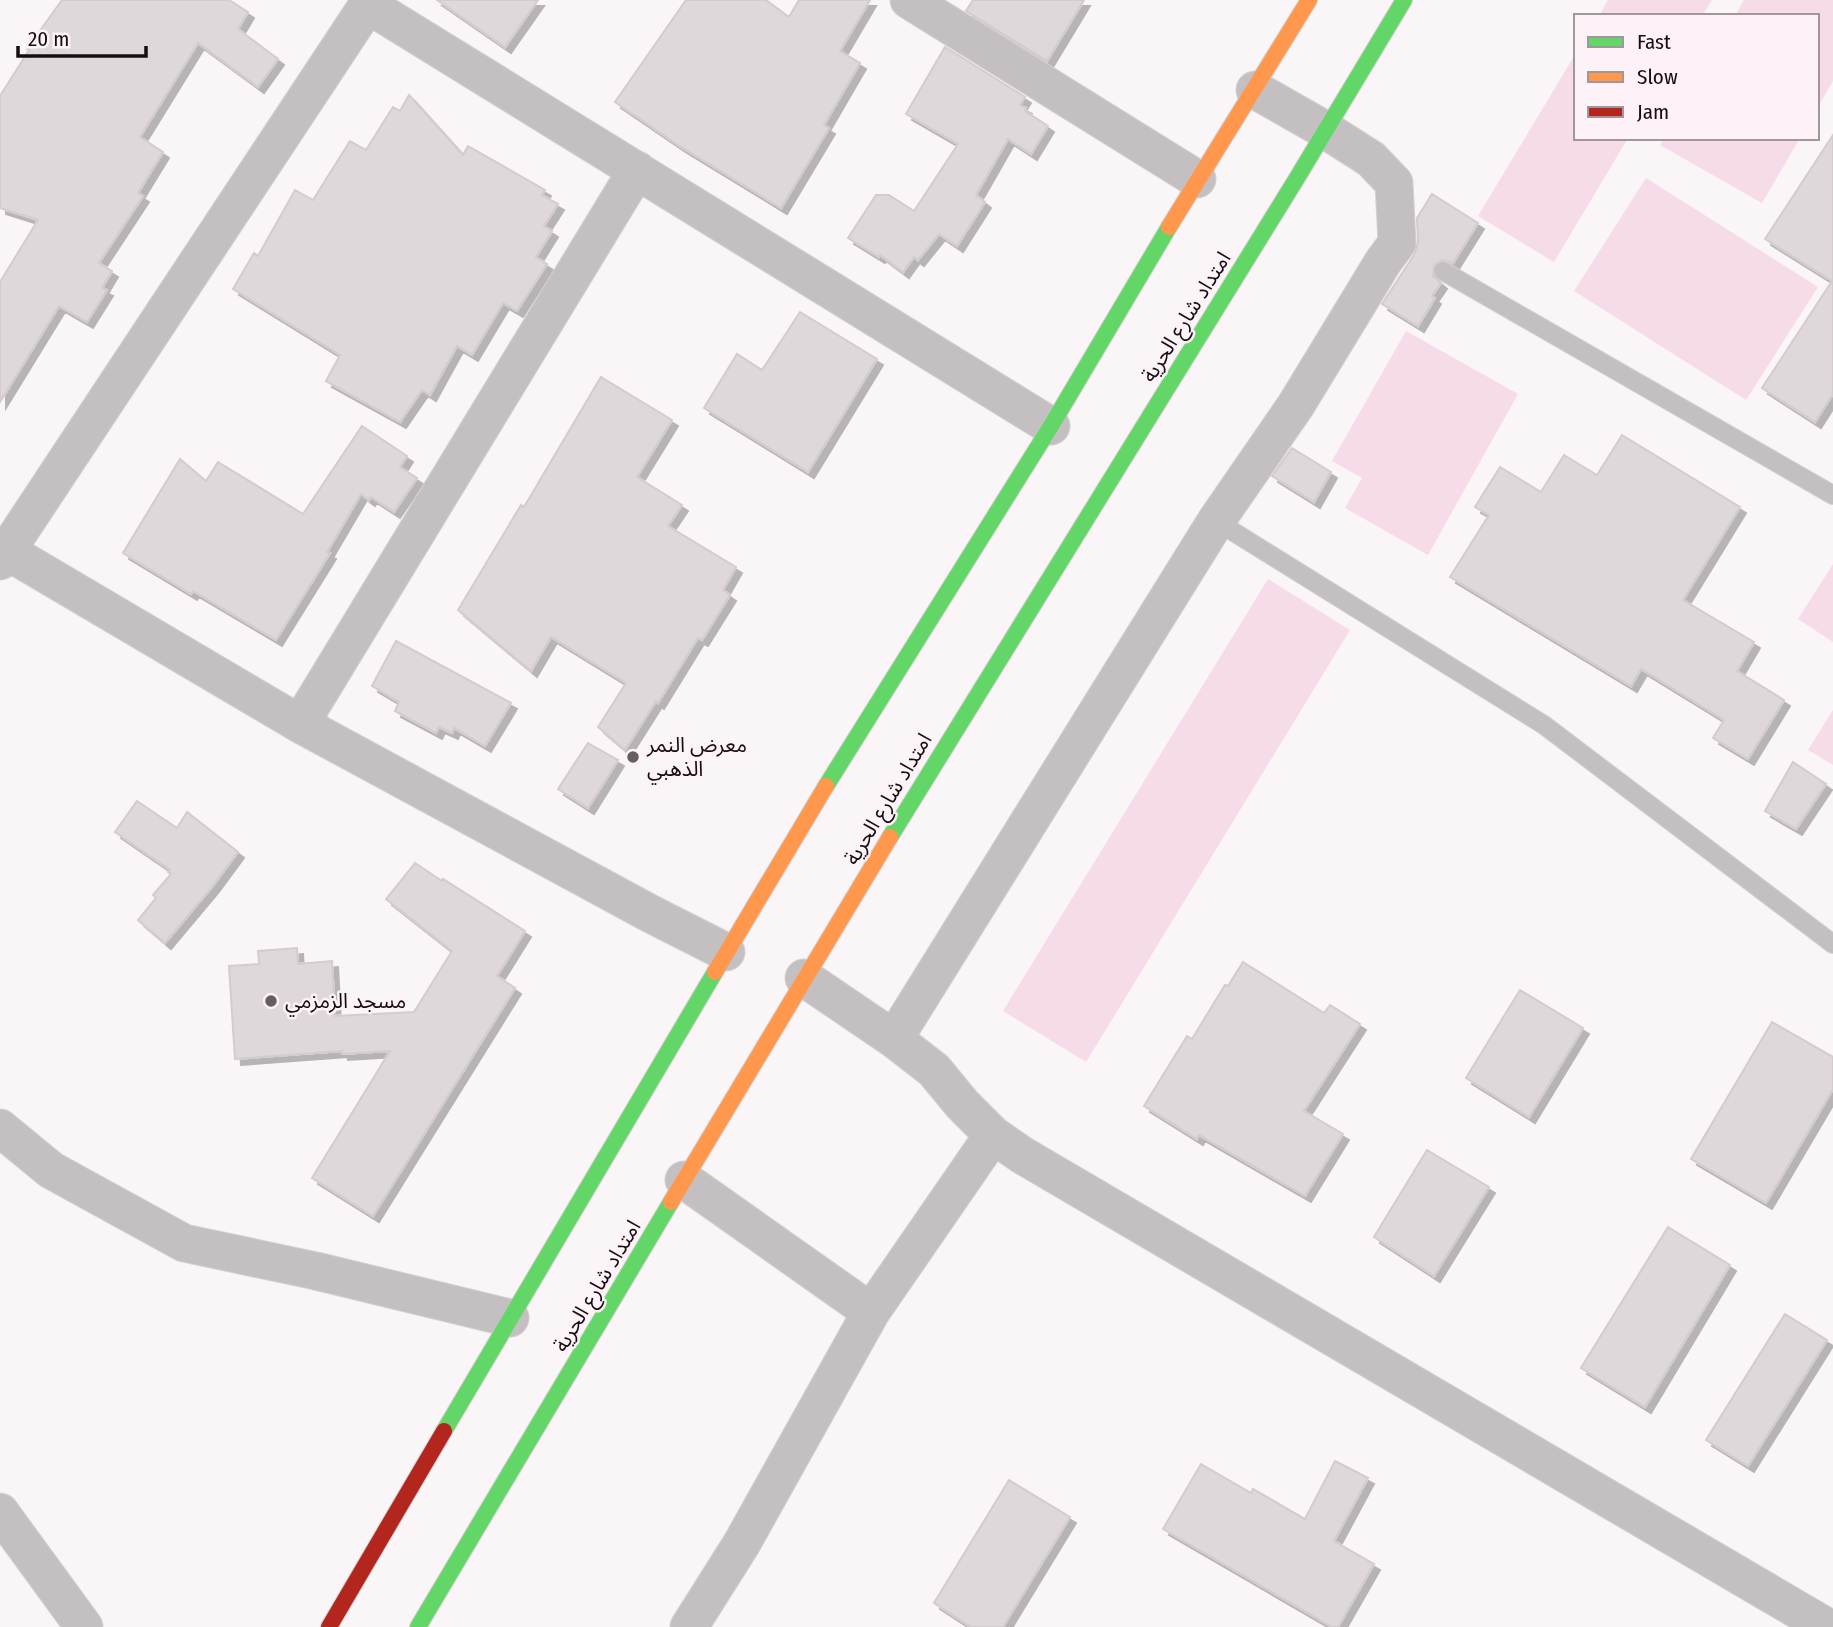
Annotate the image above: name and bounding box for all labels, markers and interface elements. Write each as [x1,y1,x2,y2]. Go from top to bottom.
scale bar [18,14,145,58]
legend [1574,14,1819,140]
text: 20 m [28,26,69,52]
text: Fast [1637,29,1671,55]
text: Slow [1637,64,1678,90]
text: Jam [1637,99,1669,125]
street label: امتداد شارع الحرية [1136,247,1238,388]
street label: امتداد شارع الحرية [839,729,939,871]
place label: معرض النمر الذهبي [646,732,747,785]
marker: معرض النمر الذهبي [625,749,641,765]
place label: مسجد الزمزمي [285,988,406,1017]
marker: مسجد الزمزمي [263,993,279,1009]
street label: امتداد شارع الحرية [548,1216,648,1358]

